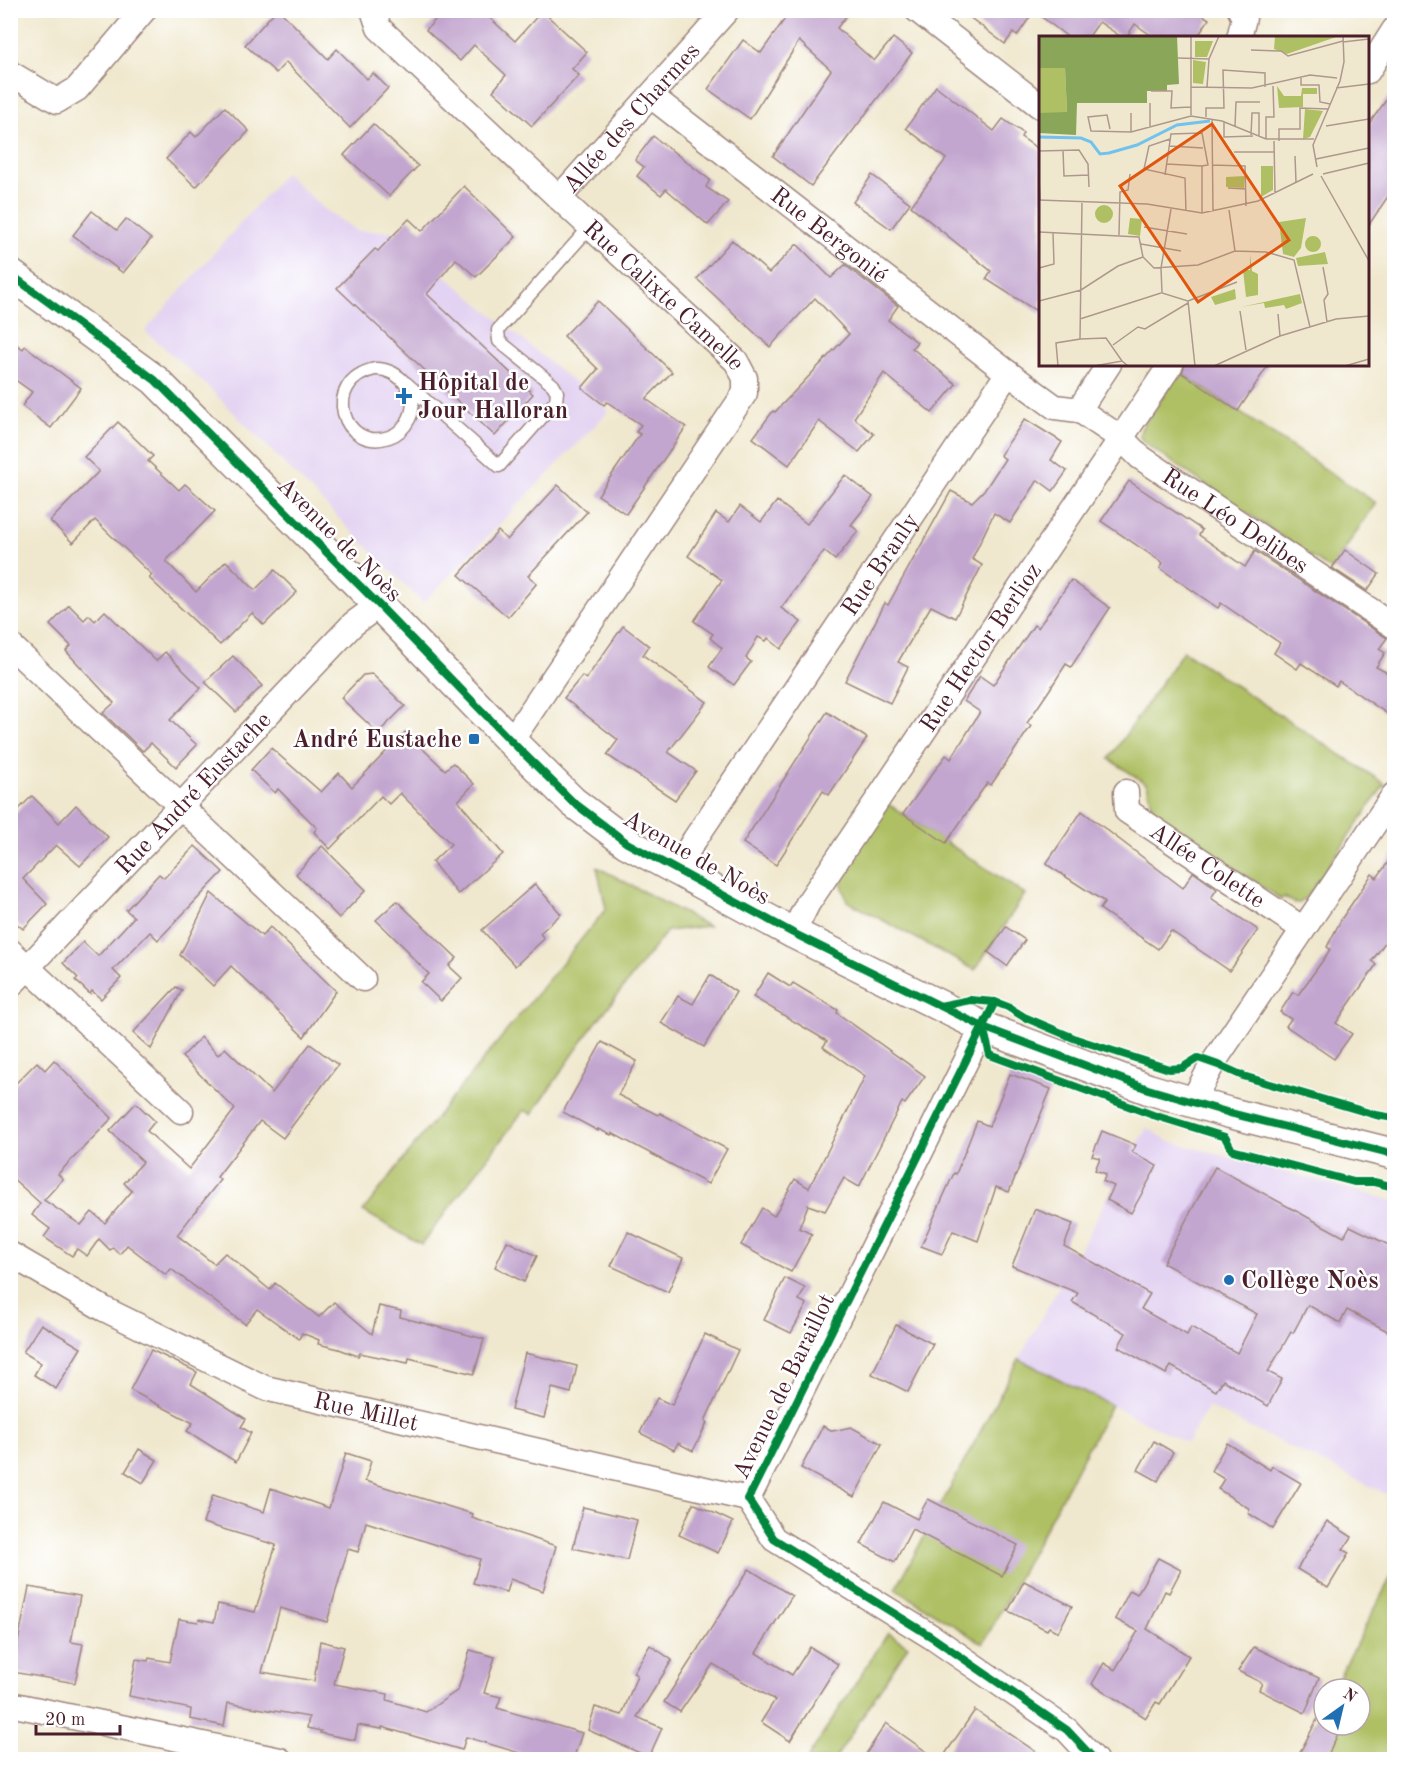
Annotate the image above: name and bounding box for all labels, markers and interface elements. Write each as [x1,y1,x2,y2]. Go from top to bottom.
inset map [1039,36,1369,366]
street label: Allée des Charmes [559,39,705,198]
street label: Rue Bergonié [765,184,891,289]
street label: Rue Calixte Camelle [578,217,748,374]
place label: Hôpital de Jour Halloran [418,372,568,424]
marker: Hôpital de Jour Halloran [395,387,413,405]
street label: Rue Léo Delibes [1157,465,1312,579]
street label: Avenue de Noès [272,474,405,607]
street label: Rue Branly [838,509,924,621]
street label: Rue Hector Berlioz [917,559,1047,737]
street label: Rue André Eustache [112,708,277,880]
place label: André Eustache [292,729,462,753]
marker: André Eustache [467,732,481,746]
street label: Avenue de Noès [619,807,773,910]
street label: Allée Colette [1144,820,1269,914]
place label: Collège Noès [1241,1270,1378,1294]
marker: Collège Noès [1222,1273,1236,1287]
street label: Avenue de Baraillot [729,1290,840,1483]
street label: Rue Millet [311,1390,420,1437]
north arrow [1312,1677,1372,1737]
text: N [1340,1686,1359,1707]
scale bar [36,1698,120,1736]
text: 20 m [45,1711,85,1729]

